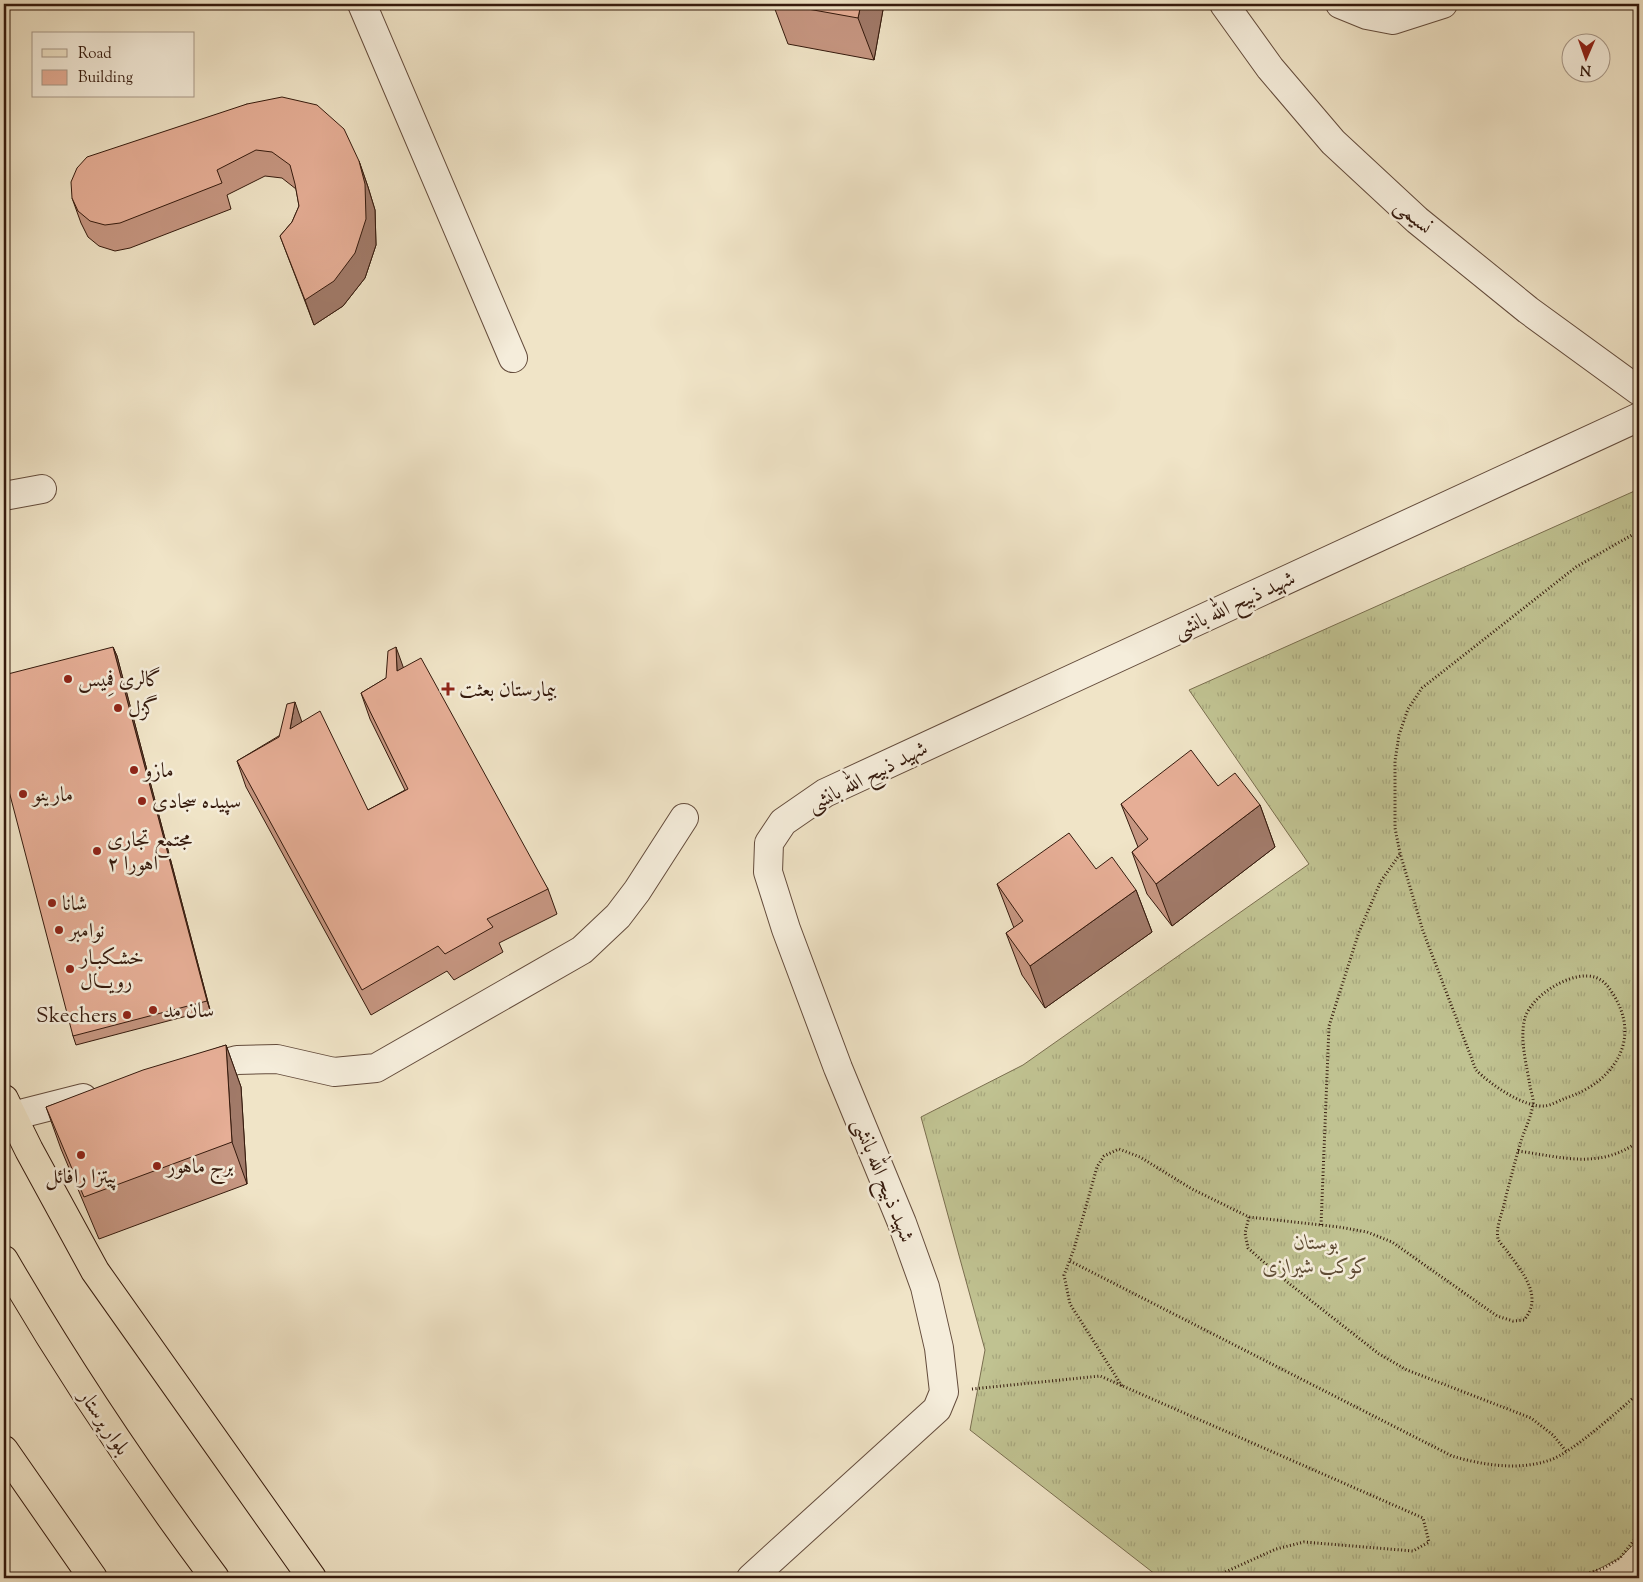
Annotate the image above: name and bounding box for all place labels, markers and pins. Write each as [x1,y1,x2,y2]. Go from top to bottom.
place label: گالری فِميس [78,666,161,697]
marker: گالری فِميس [62,673,74,685]
place label: بیمارستان بعثت [459,676,557,706]
marker: بیمارستان بعثت [441,682,455,696]
place label: گزل [128,694,158,725]
marker: گزل [112,702,124,714]
place label: مازو [142,757,174,787]
marker: مازو [128,764,140,776]
place label: مارینو [31,781,73,811]
marker: مارینو [17,788,29,800]
place label: سپیده سجادی [152,788,241,818]
marker: سپیده سجادی [136,795,148,807]
place label: مجتمع تجاری اهورا ۲ [107,826,192,880]
marker: مجتمع تجاری اهورا ۲ [91,845,103,857]
place label: شانا [62,890,88,920]
marker: شانا [46,897,58,909]
place label: نوامبر [67,917,105,947]
marker: نوامبر [53,924,65,936]
place label: خشـکبـار رویـــال [78,944,144,998]
marker: خشـکبـار رویـــال [64,963,76,975]
place label: سان مد [163,997,214,1027]
place label: Skechers [36,1002,117,1032]
marker: سان مد [147,1004,159,1016]
marker: Skechers [121,1009,133,1021]
marker: پیتزا رافائل [75,1149,87,1161]
place label: برج ماهور [165,1153,234,1185]
marker: برج ماهور [151,1160,163,1172]
place label: پیتزا رافائل [45,1163,117,1193]

